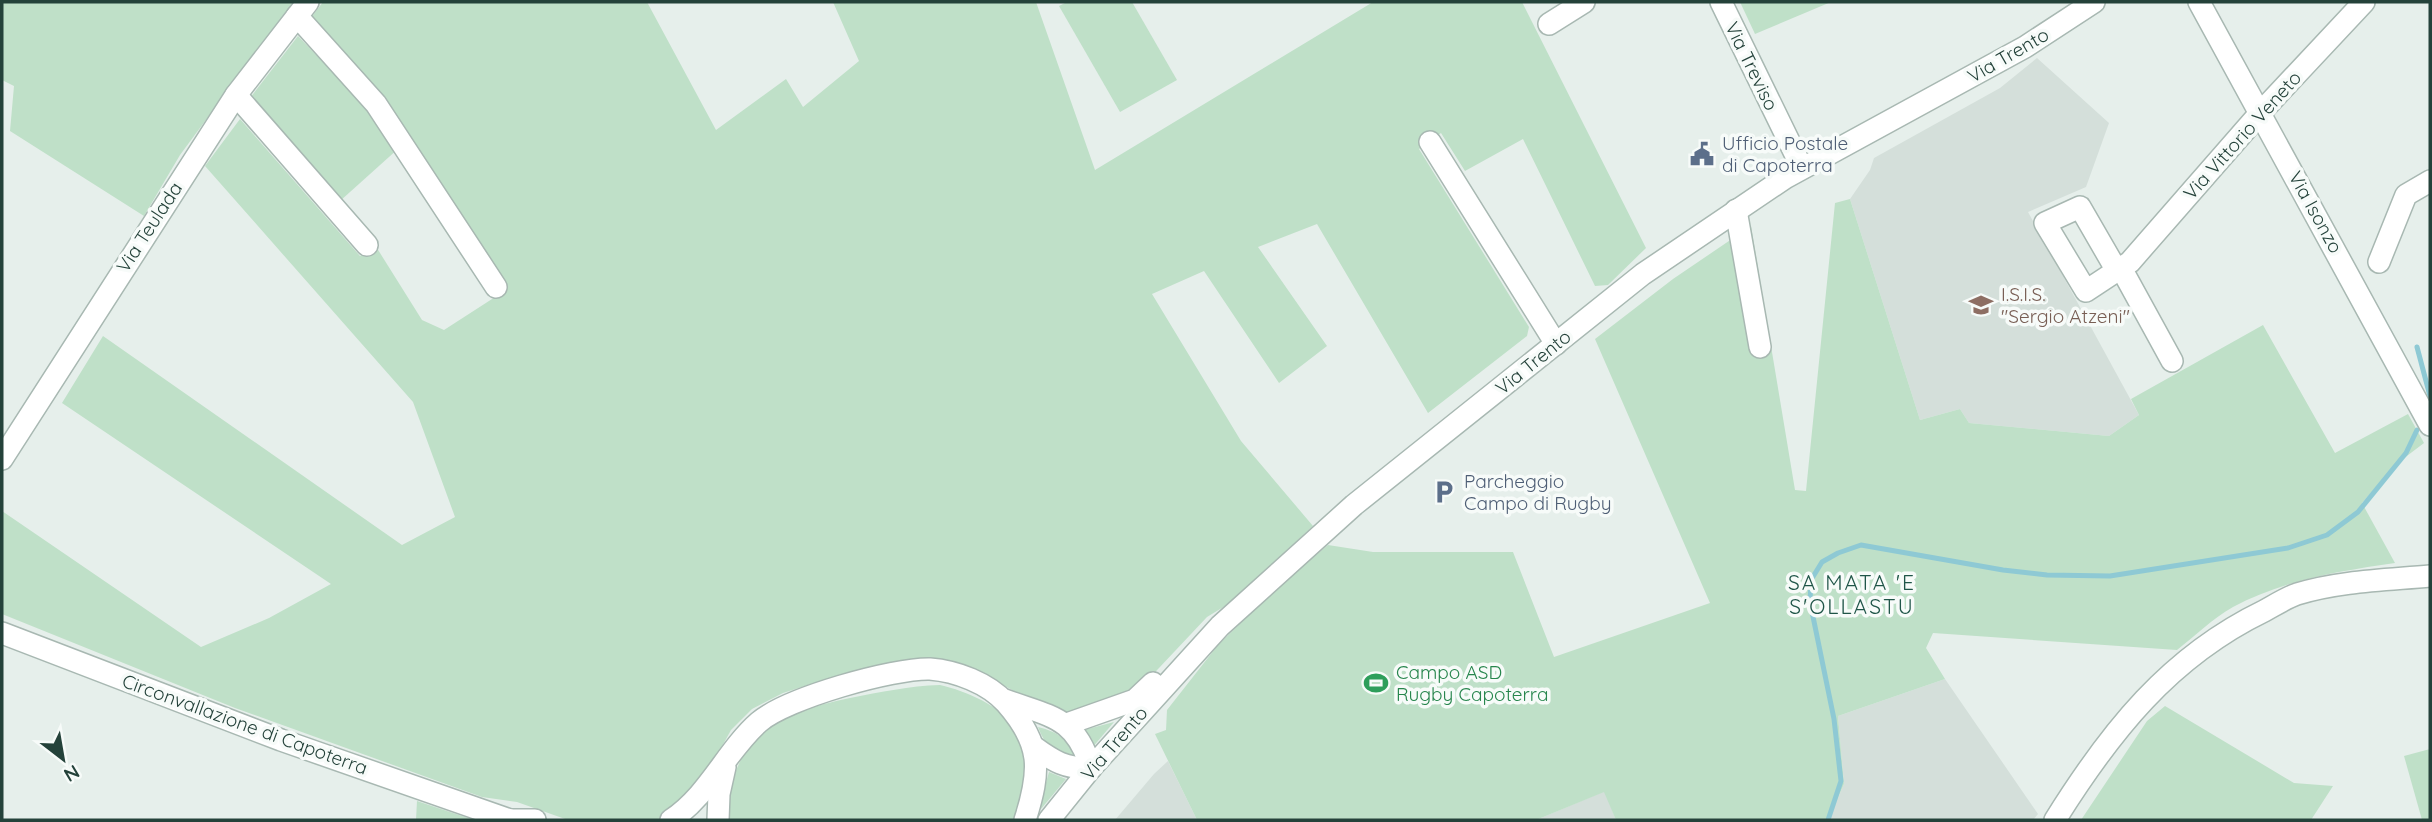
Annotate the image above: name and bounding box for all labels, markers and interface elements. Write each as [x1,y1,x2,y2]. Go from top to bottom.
street label: Via Treviso [1720,18,1784,114]
street label: Via Trento [1963,22,2053,88]
street label: Via Vittorio Veneto [2178,66,2306,204]
place label: Ufficio Postale di Capoterra [1722,131,1848,177]
public building icon: Ufficio Postale di Capoterra [1688,140,1716,168]
street label: Via Isonzo [2284,167,2348,257]
street label: Via Teulada [111,177,187,277]
place label: I.S.I.S. "Sergio Atzeni" [2001,282,2130,328]
school or university icon: I.S.I.S. "Sergio Atzeni" [1967,291,1995,319]
street label: Via Trento [1490,324,1576,400]
place label: Parcheggio Campo di Rugby [1464,469,1612,515]
parking icon: Parcheggio Campo di Rugby [1430,478,1458,506]
district label: SA MATA 'E S'OLLASTU [1788,569,1916,619]
place label: Campo ASD Rugby Capoterra [1396,660,1548,706]
street label: Circonvallazione di Capoterra [119,668,371,780]
sports icon: Campo ASD Rugby Capoterra [1362,669,1390,697]
street label: Via Trento [1075,701,1153,785]
north arrow [28,724,98,794]
text: N [60,760,84,787]

